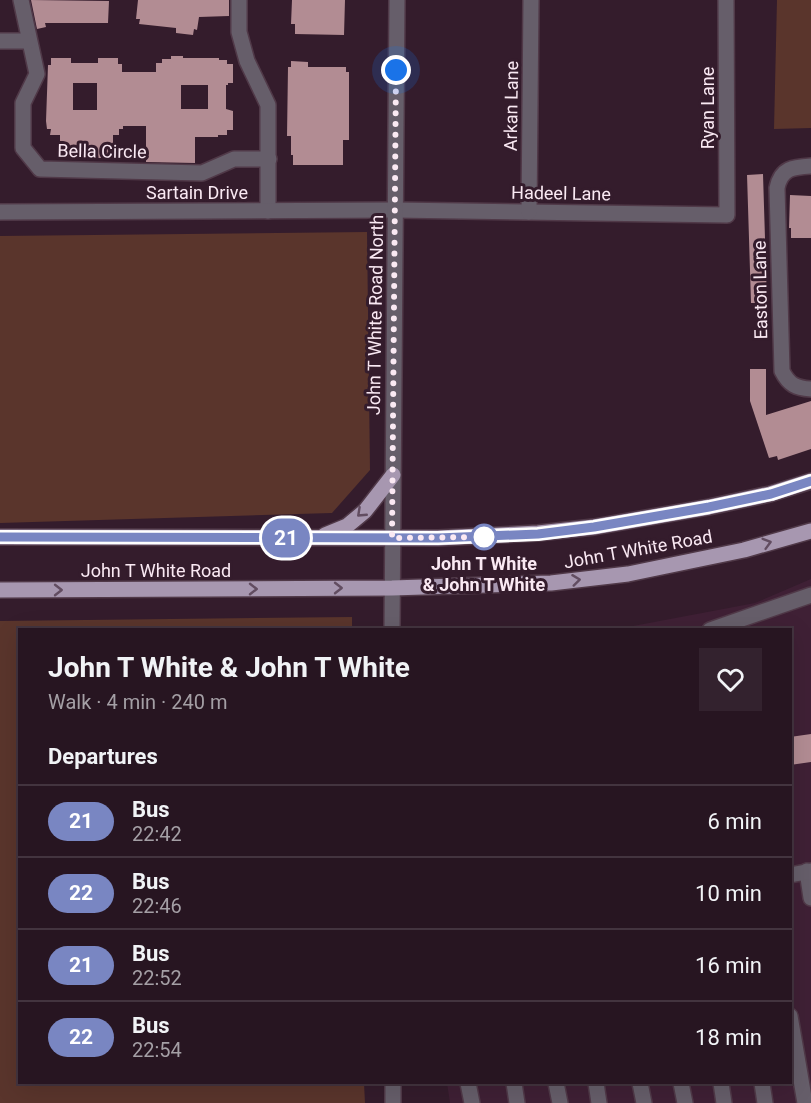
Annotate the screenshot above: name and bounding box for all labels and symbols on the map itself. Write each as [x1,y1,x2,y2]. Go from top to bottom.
your location [381,55,411,85]
street label: Arkan Lane [500,61,522,151]
street label: Ryan Lane [697,67,718,149]
street label: Bella Circle [57,140,147,162]
street label: Sartain Drive [146,182,248,203]
street label: Hadeel Lane [511,182,611,204]
street label: John T White Road North [363,215,387,415]
street label: Easton Lane [749,240,771,340]
one-way arrow [358,506,369,517]
line badge: 21 [259,518,313,558]
marker: John T White & John T White [471,524,497,550]
street label: John T White Road [562,526,714,572]
one-way arrow [762,538,772,550]
place label: John T White & John T White [423,553,545,595]
street label: John T White Road [81,560,231,581]
one-way arrow [572,574,581,587]
one-way arrow [334,582,343,595]
one-way arrow [249,583,258,595]
one-way arrow [54,584,63,596]

